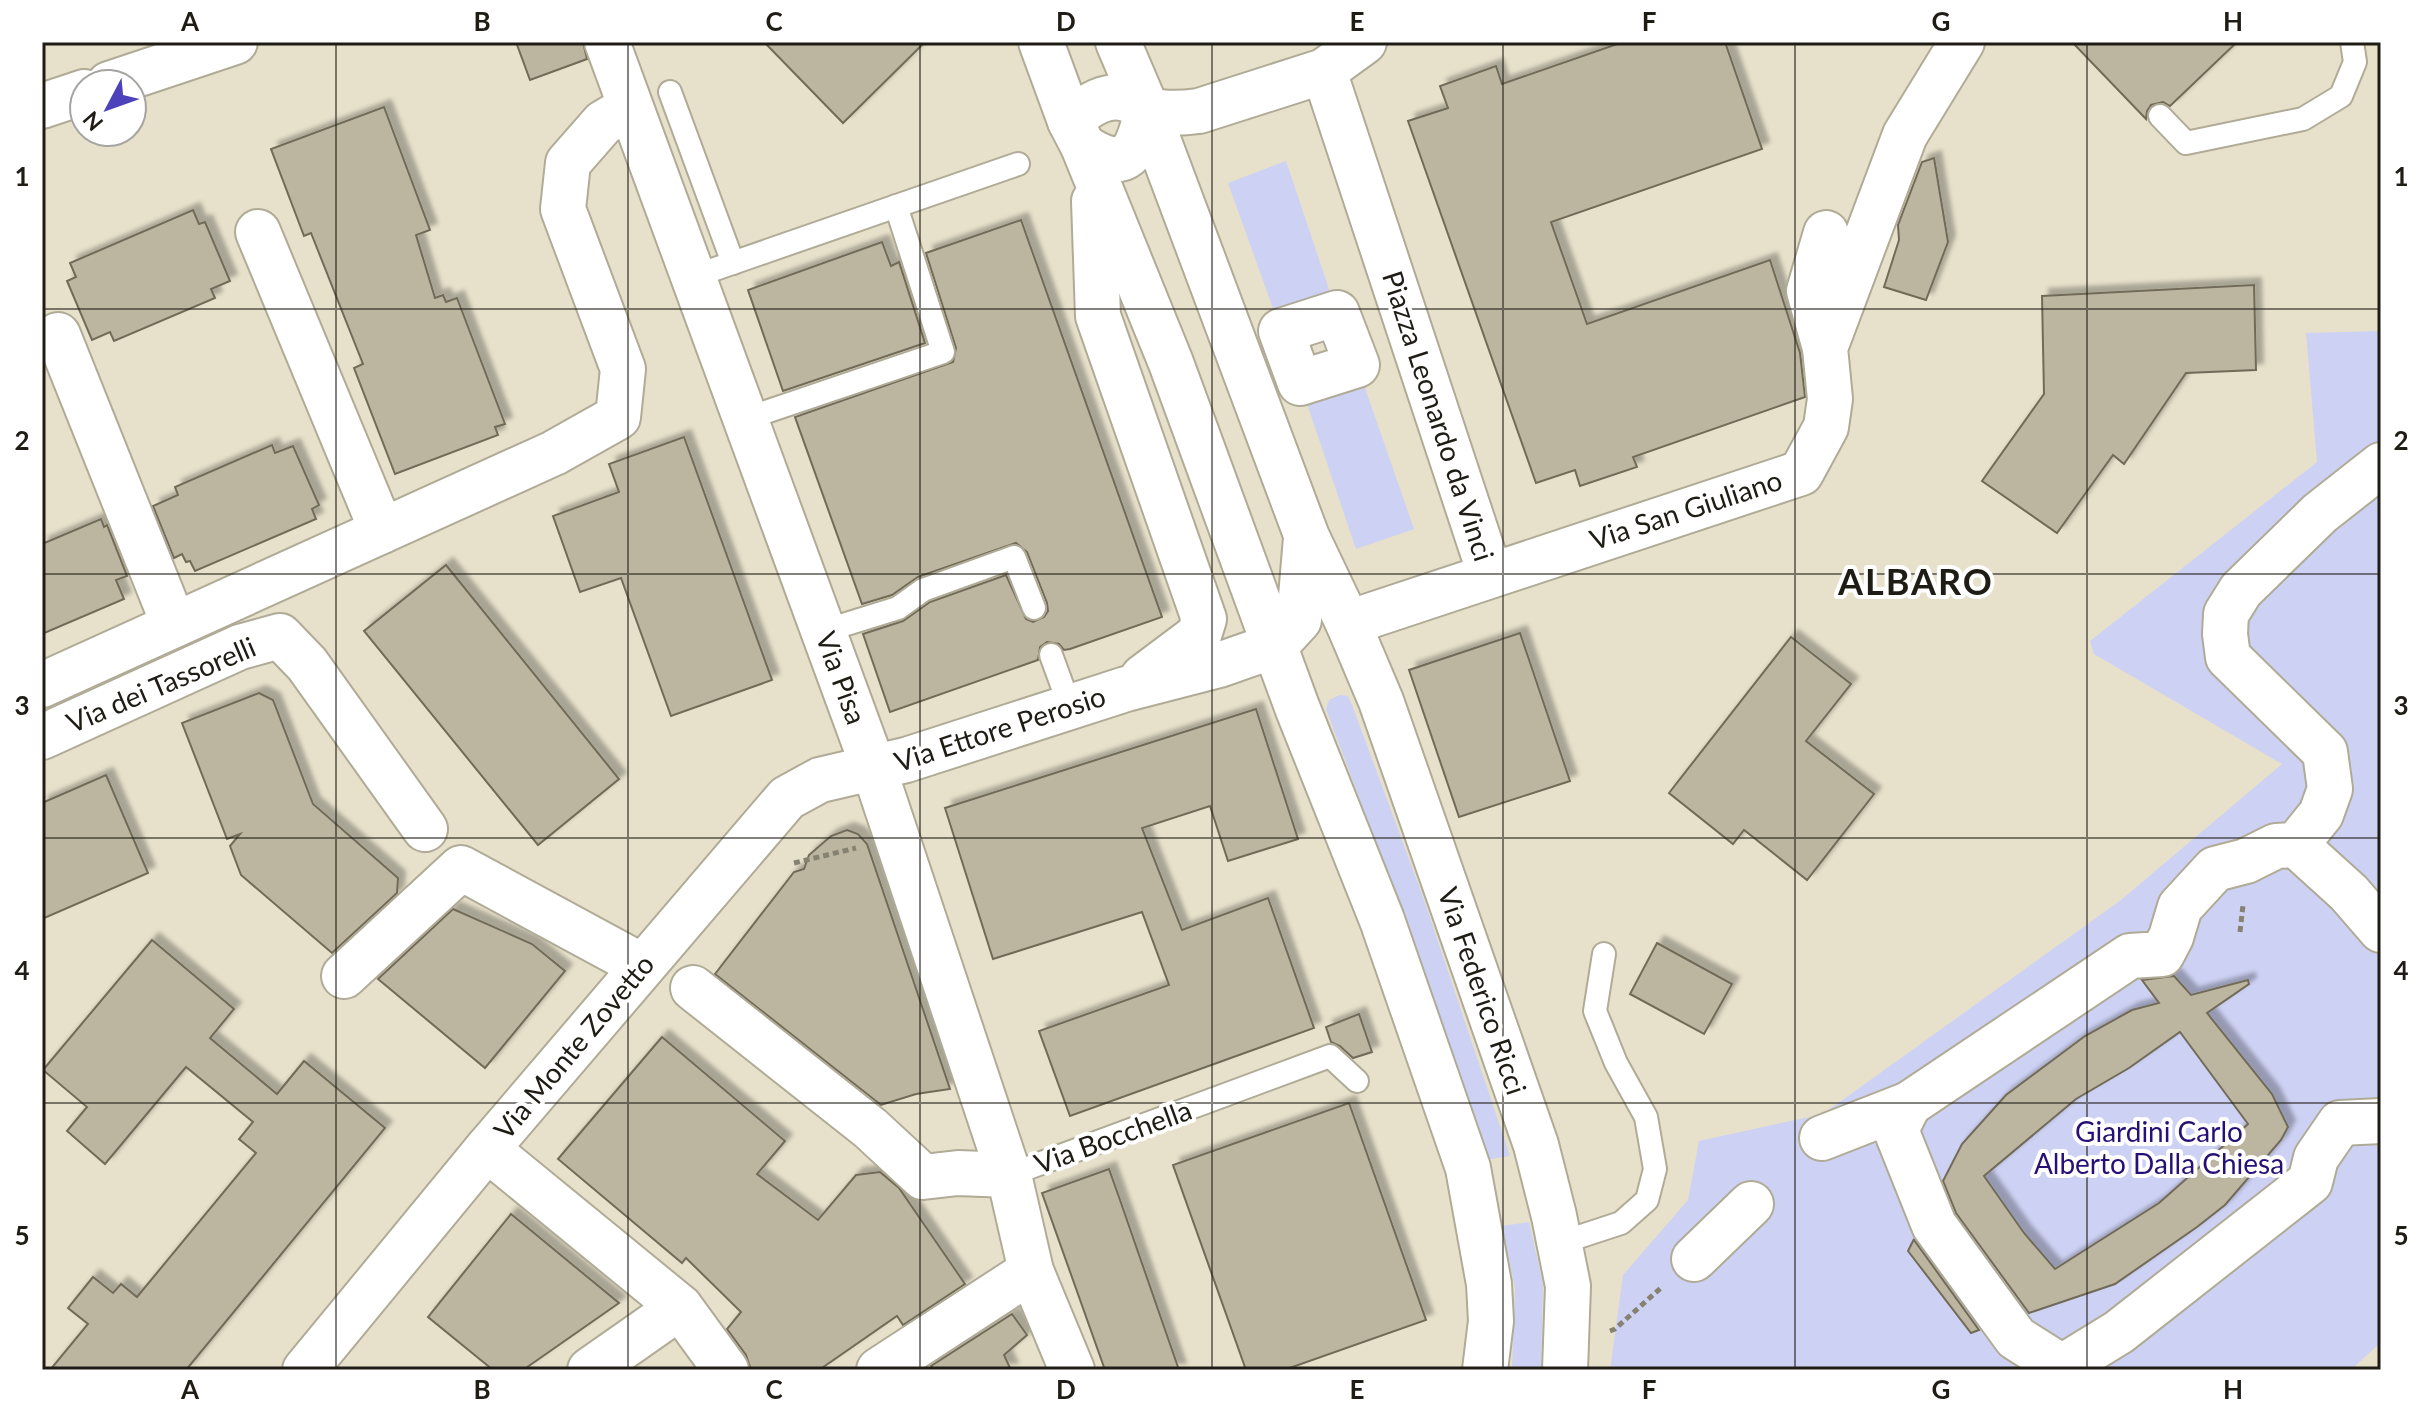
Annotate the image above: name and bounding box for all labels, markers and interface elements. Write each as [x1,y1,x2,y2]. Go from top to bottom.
text: A [180,5,200,37]
text: B [473,5,491,37]
text: C [765,5,783,37]
text: D [1056,5,1076,37]
text: E [1350,5,1364,37]
text: F [1642,5,1656,37]
text: G [1932,5,1950,37]
text: H [2223,5,2243,37]
north arrow [68,68,148,148]
text: N [77,106,108,137]
text: 1 [14,160,30,192]
text: 1 [2393,160,2409,192]
street label: Piazza Leonardo da Vinci [1376,266,1502,565]
text: 2 [14,424,30,456]
text: 2 [2393,424,2409,456]
street label: Via San Giuliano [1585,462,1786,556]
district label: ALBARO [1837,559,1994,603]
street label: Via Pisa [810,627,874,729]
street label: Via dei Tassorelli [61,629,260,739]
street label: Via Ettore Perosio [890,678,1110,778]
text: 3 [14,689,30,721]
text: 3 [2393,689,2409,721]
street label: Via Federico Ricci [1432,883,1534,1099]
street label: Via Monte Zovetto [486,947,660,1146]
text: 4 [14,954,30,986]
text: 4 [2393,954,2409,986]
street label: Via Bocchella [1030,1092,1196,1180]
park label: Giardini Carlo Alberto Dalla Chiesa [2034,1114,2284,1180]
text: 5 [14,1219,30,1251]
text: 5 [2393,1219,2409,1251]
text: A [180,1373,200,1405]
text: B [473,1373,491,1405]
text: C [765,1373,783,1405]
text: D [1056,1373,1076,1405]
text: E [1350,1373,1364,1405]
text: F [1642,1373,1656,1405]
text: G [1932,1373,1950,1405]
text: H [2223,1373,2243,1405]

